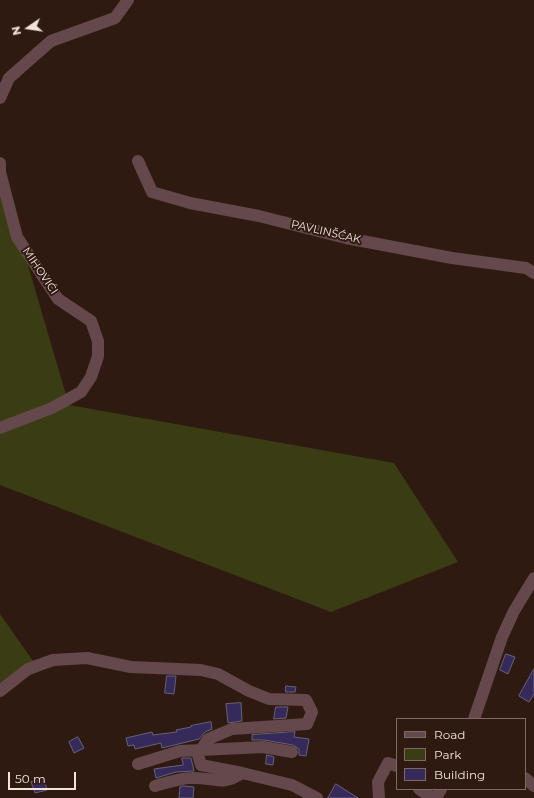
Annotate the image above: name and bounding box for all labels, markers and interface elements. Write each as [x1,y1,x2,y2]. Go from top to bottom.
north arrow [8,8,48,48]
text: N [8,25,24,37]
street label: PAVLINŠĆAK [290,218,362,246]
street label: MIHOVIĆI [19,245,61,297]
legend [396,718,526,790]
text: Road [434,727,465,742]
text: Park [434,747,461,762]
scale bar [10,764,78,790]
text: Building [434,767,485,782]
text: 50 m [15,771,46,786]

